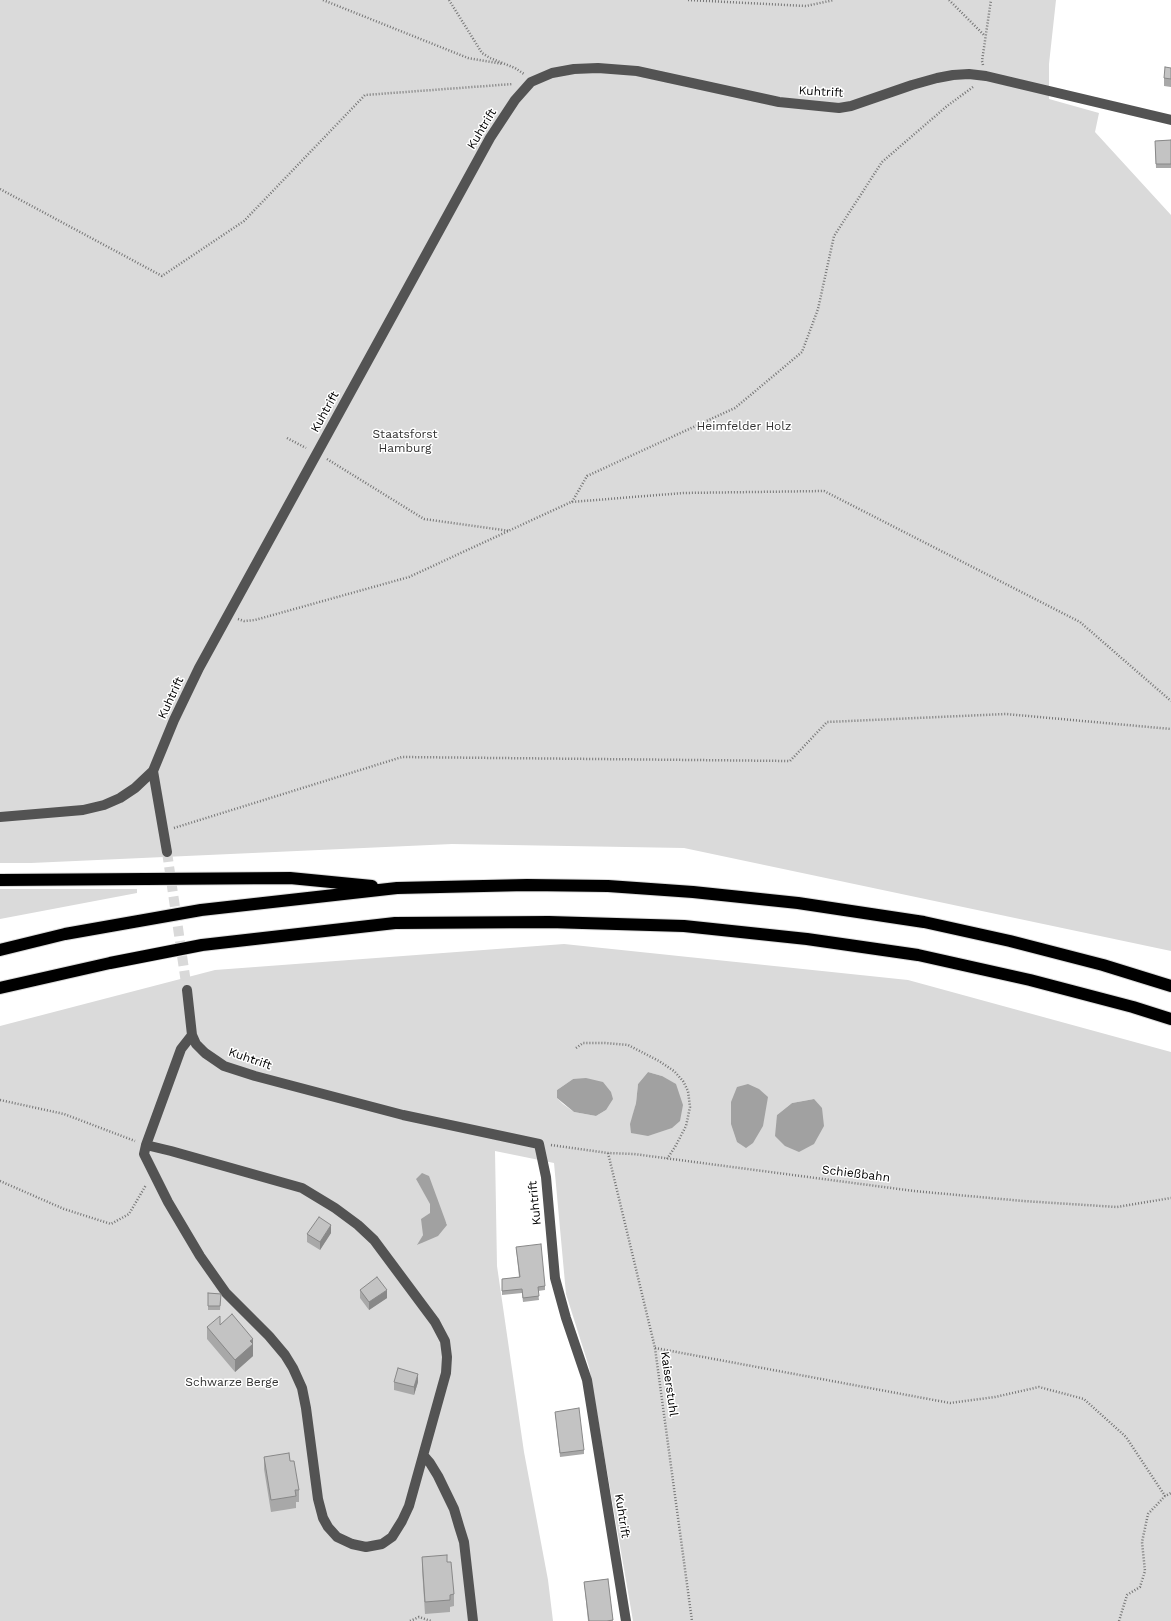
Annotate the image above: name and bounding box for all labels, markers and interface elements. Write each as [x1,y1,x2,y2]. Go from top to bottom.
street label: Kuhtrift [798,84,844,100]
street label: Kuhtrift [464,106,500,152]
street label: Kuhtrift [308,389,342,435]
park label: Heimfelder Holz [697,419,791,433]
park label: Staatsforst Hamburg [372,427,438,455]
street label: Kuhtrift [155,675,187,721]
street label: Kuhtrift [227,1045,273,1073]
street label: Schießbahn [821,1163,891,1185]
street label: Kuhtrift [526,1180,544,1226]
street label: Kaiserstuhl [657,1351,681,1417]
park label: Schwarze Berge [185,1375,279,1389]
street label: Kuhtrift [611,1493,633,1539]

